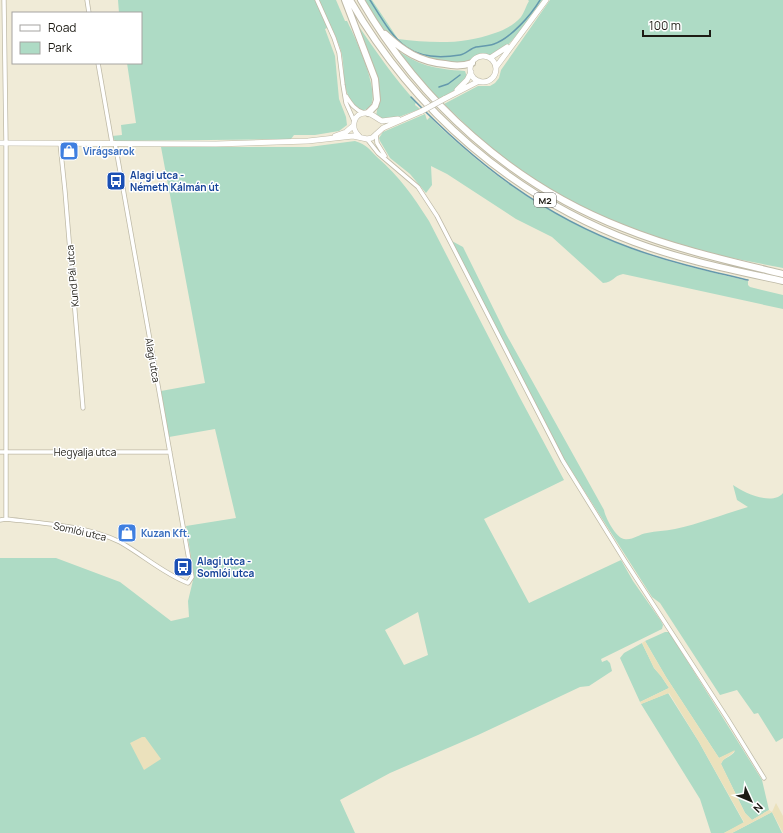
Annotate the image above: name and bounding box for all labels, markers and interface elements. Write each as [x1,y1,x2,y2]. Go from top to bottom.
legend [12,12,142,64]
scale bar [643,12,710,38]
text: 100 m [649,17,681,34]
text: Road [48,19,76,36]
text: Park [48,39,73,56]
shop icon: Virágsarok [58,140,80,162]
place label: Virágsarok [83,144,135,158]
place label: Alagi utca - Németh Kálmán út [130,168,219,194]
bus stop icon: Alagi utca - Németh Kálmán út [105,170,127,192]
road number: M2 [534,193,556,207]
street label: Kund Pál utca [62,245,82,307]
street label: Alagi utca [142,336,164,384]
street label: Hegyalja utca [54,445,116,459]
street label: Somlói utca [52,518,108,544]
shop icon: Kuzan Kft. [116,522,138,544]
place label: Kuzan Kft. [141,526,190,540]
place label: Alagi utca - Somlói utca [197,554,255,580]
bus stop icon: Alagi utca - Somlói utca [172,556,194,578]
north arrow [731,781,771,821]
text: N [750,800,767,816]

